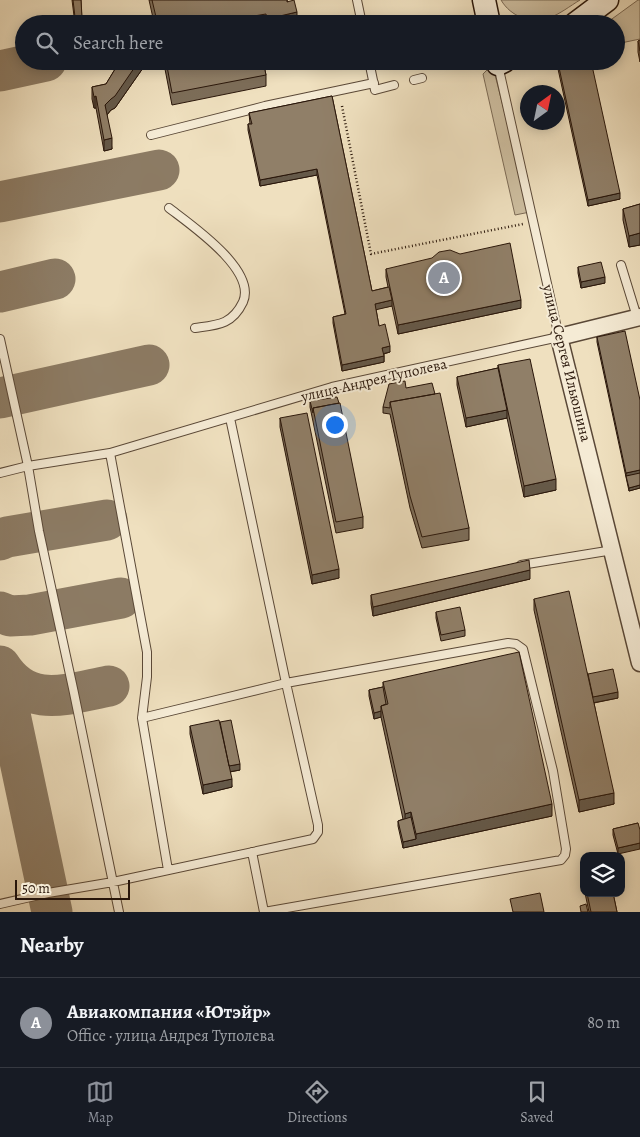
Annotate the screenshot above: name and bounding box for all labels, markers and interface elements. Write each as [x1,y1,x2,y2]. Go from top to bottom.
search box [15,15,625,70]
icon: search [33,29,61,57]
text: Search here [73,30,163,56]
north arrow [520,85,565,130]
pin: A [428,259,460,297]
street label: улица Сергея Ильюшина [538,281,596,444]
street label: улица Андрея Туполева [298,353,449,407]
your location [322,412,348,438]
map controls [580,852,625,897]
button: layers [580,852,625,897]
scale bar [15,877,130,900]
text: 50 m [22,879,50,898]
text: Nearby [20,931,83,959]
text: Авиакомпания «Ютэйр» [67,999,271,1025]
text: A [31,1012,41,1034]
text: 80 m [587,1012,620,1034]
text: Office · улица Андрея Туполева [67,1025,275,1047]
tab: Map [86,1078,114,1127]
tab: Directions [287,1078,347,1127]
tab: Saved [520,1078,554,1127]

